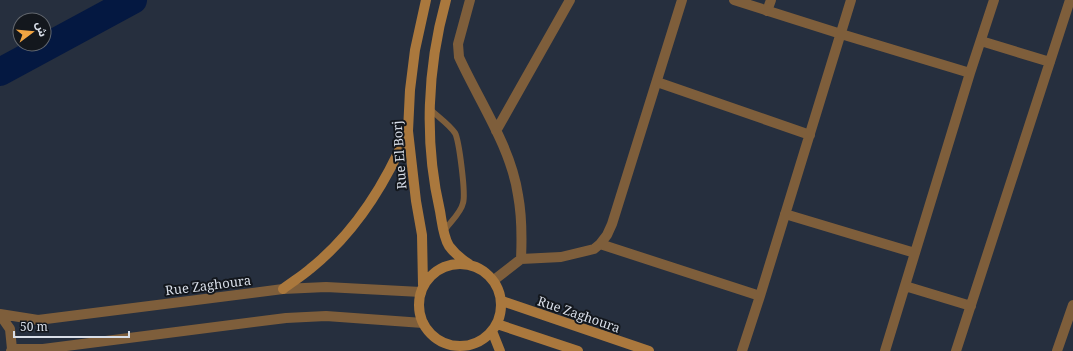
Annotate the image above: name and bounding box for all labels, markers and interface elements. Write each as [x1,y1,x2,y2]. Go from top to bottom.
north arrow [12,12,52,52]
text: ش [33,20,51,38]
street label: Rue El Borj [388,120,410,190]
street label: Rue Zaghoura [164,271,252,299]
street label: Rue Zaghoura [535,291,623,337]
scale bar [14,313,129,339]
text: 50 m [20,318,48,335]

